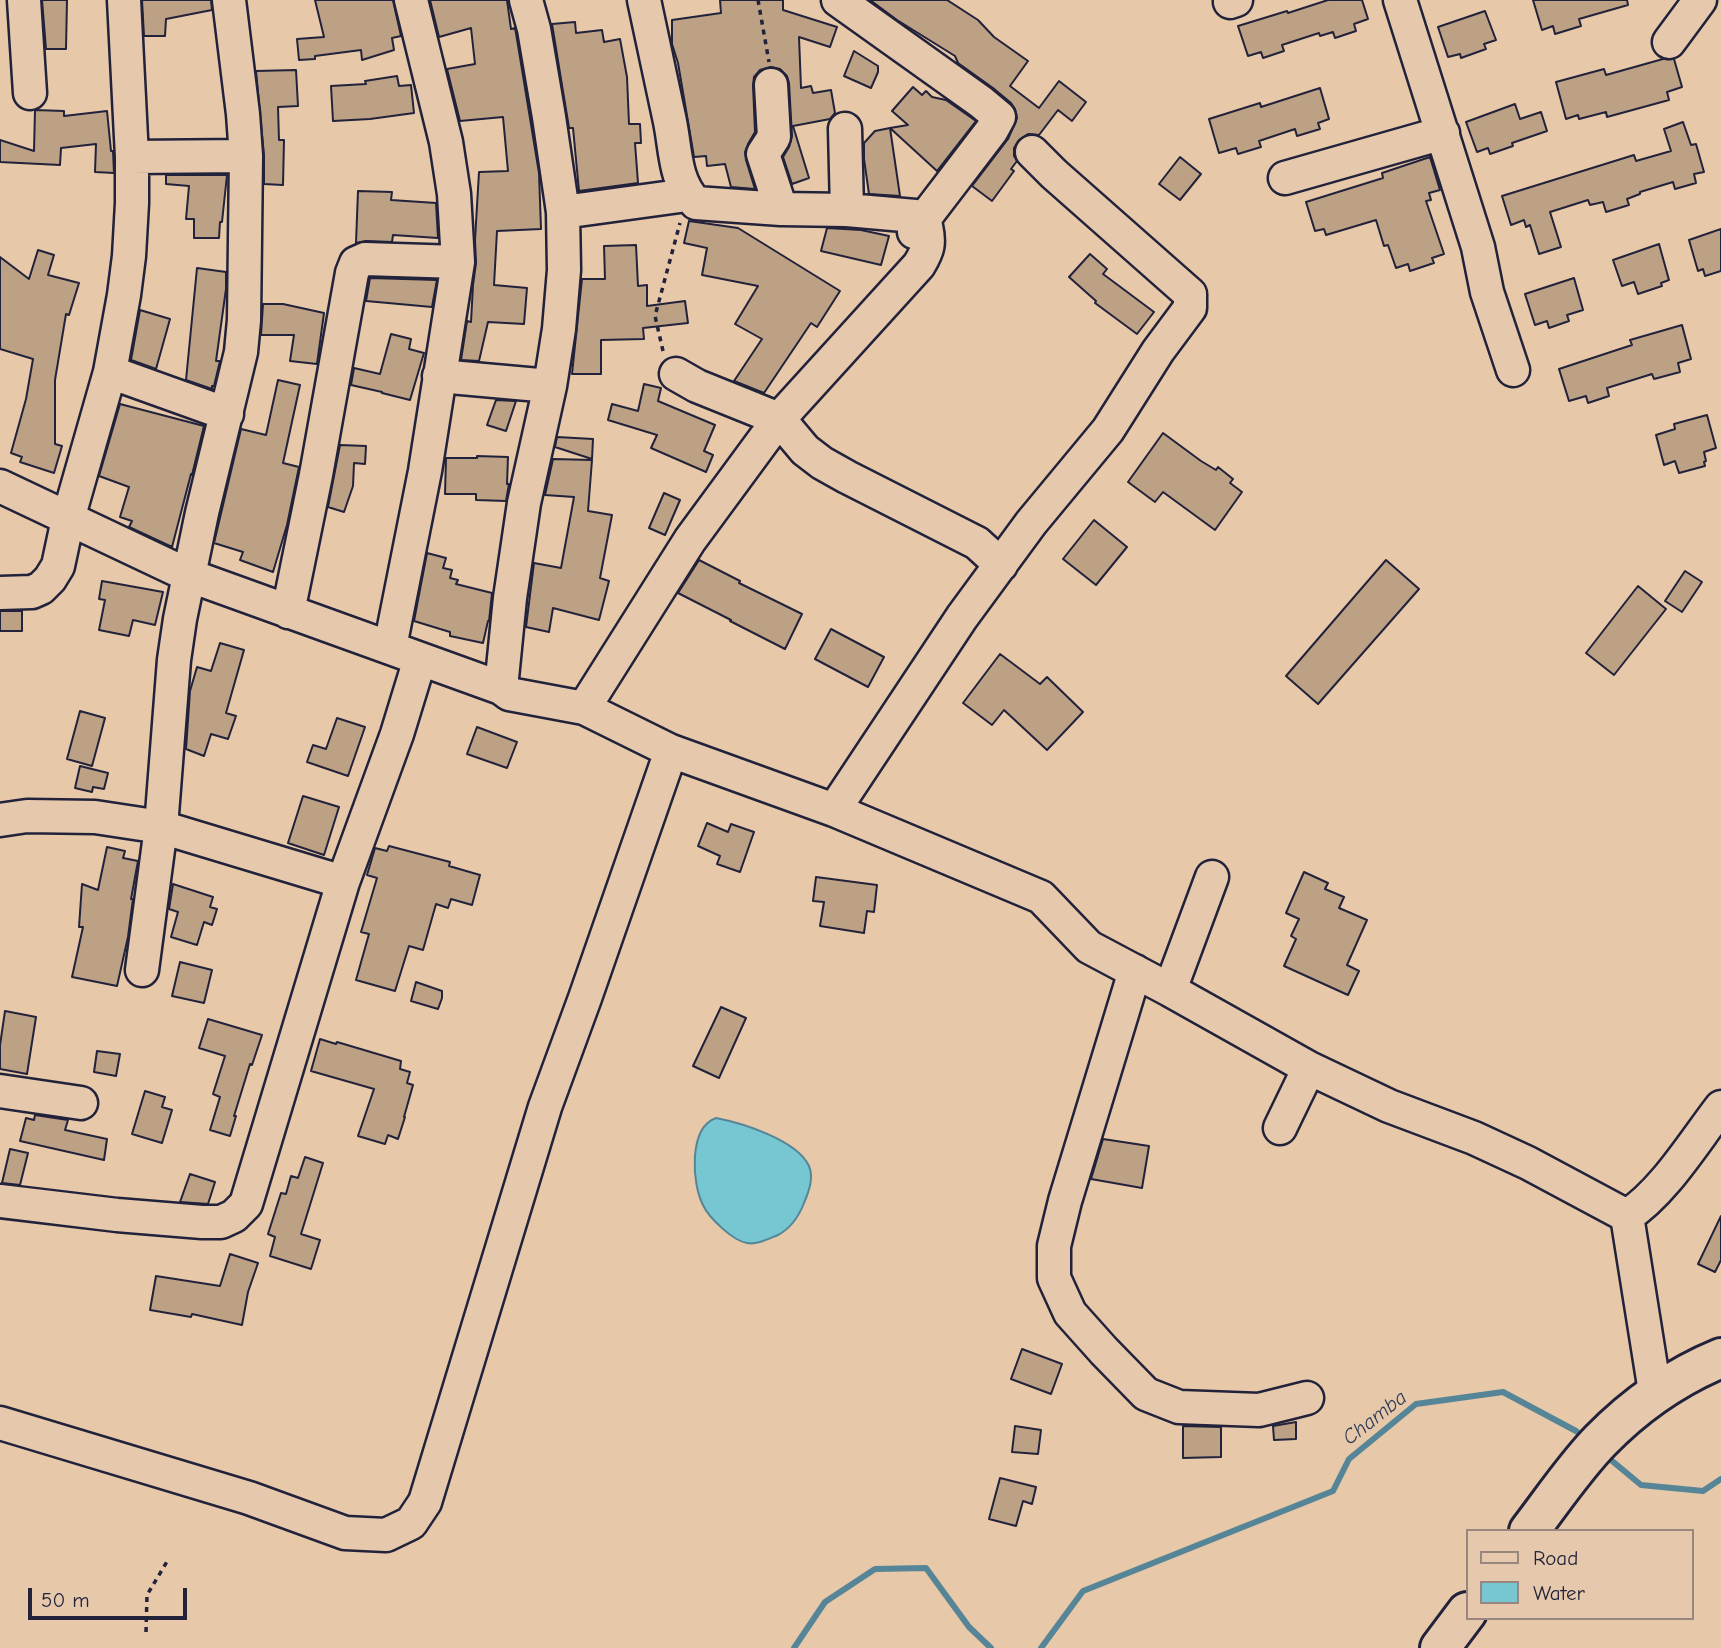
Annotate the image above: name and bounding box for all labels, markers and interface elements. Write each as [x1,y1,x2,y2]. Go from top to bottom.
water label: Chamba [1338,1385,1412,1451]
legend [1466,1529,1693,1620]
text: Road [1533,1546,1578,1570]
scale bar [32,1574,191,1618]
text: Water [1533,1581,1585,1605]
text: 50 m [41,1588,90,1612]

